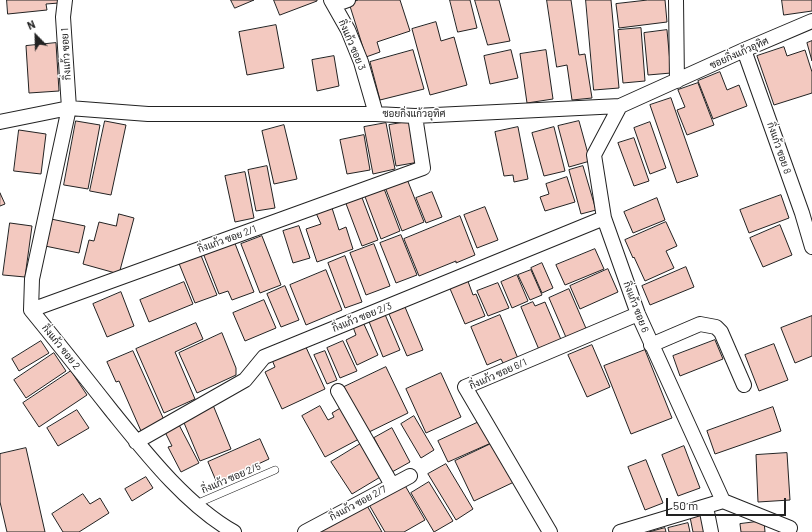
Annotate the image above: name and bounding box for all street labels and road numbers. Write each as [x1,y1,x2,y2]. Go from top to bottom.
street label: กิ่งแก้ว ซอย 3 [336,18,368,72]
street label: กิ่งแก้ว ซอย 1 [59,28,73,80]
street label: ซอยกิ่งแก้วอุทิศ [708,35,770,71]
street label: ซอยกิ่งแก้วอุทิศ [382,108,446,120]
street label: กิ่งแก้ว ซอย 8 [765,121,793,175]
street label: กิ่งแก้ว ซอย 2/1 [196,223,258,255]
street label: กิ่งแก้ว ซอย 6 [621,280,651,334]
street label: กิ่งแก้ว ซอย 2/3 [330,300,394,334]
street label: กิ่งแก้ว ซอย 2 [39,322,83,372]
street label: กิ่งแก้ว ซอย 6/1 [468,356,528,392]
street label: กิ่งแก้ว ซอย 2/5 [200,460,262,496]
street label: กิ่งแก้ว ซอย 2/7 [327,483,389,523]

